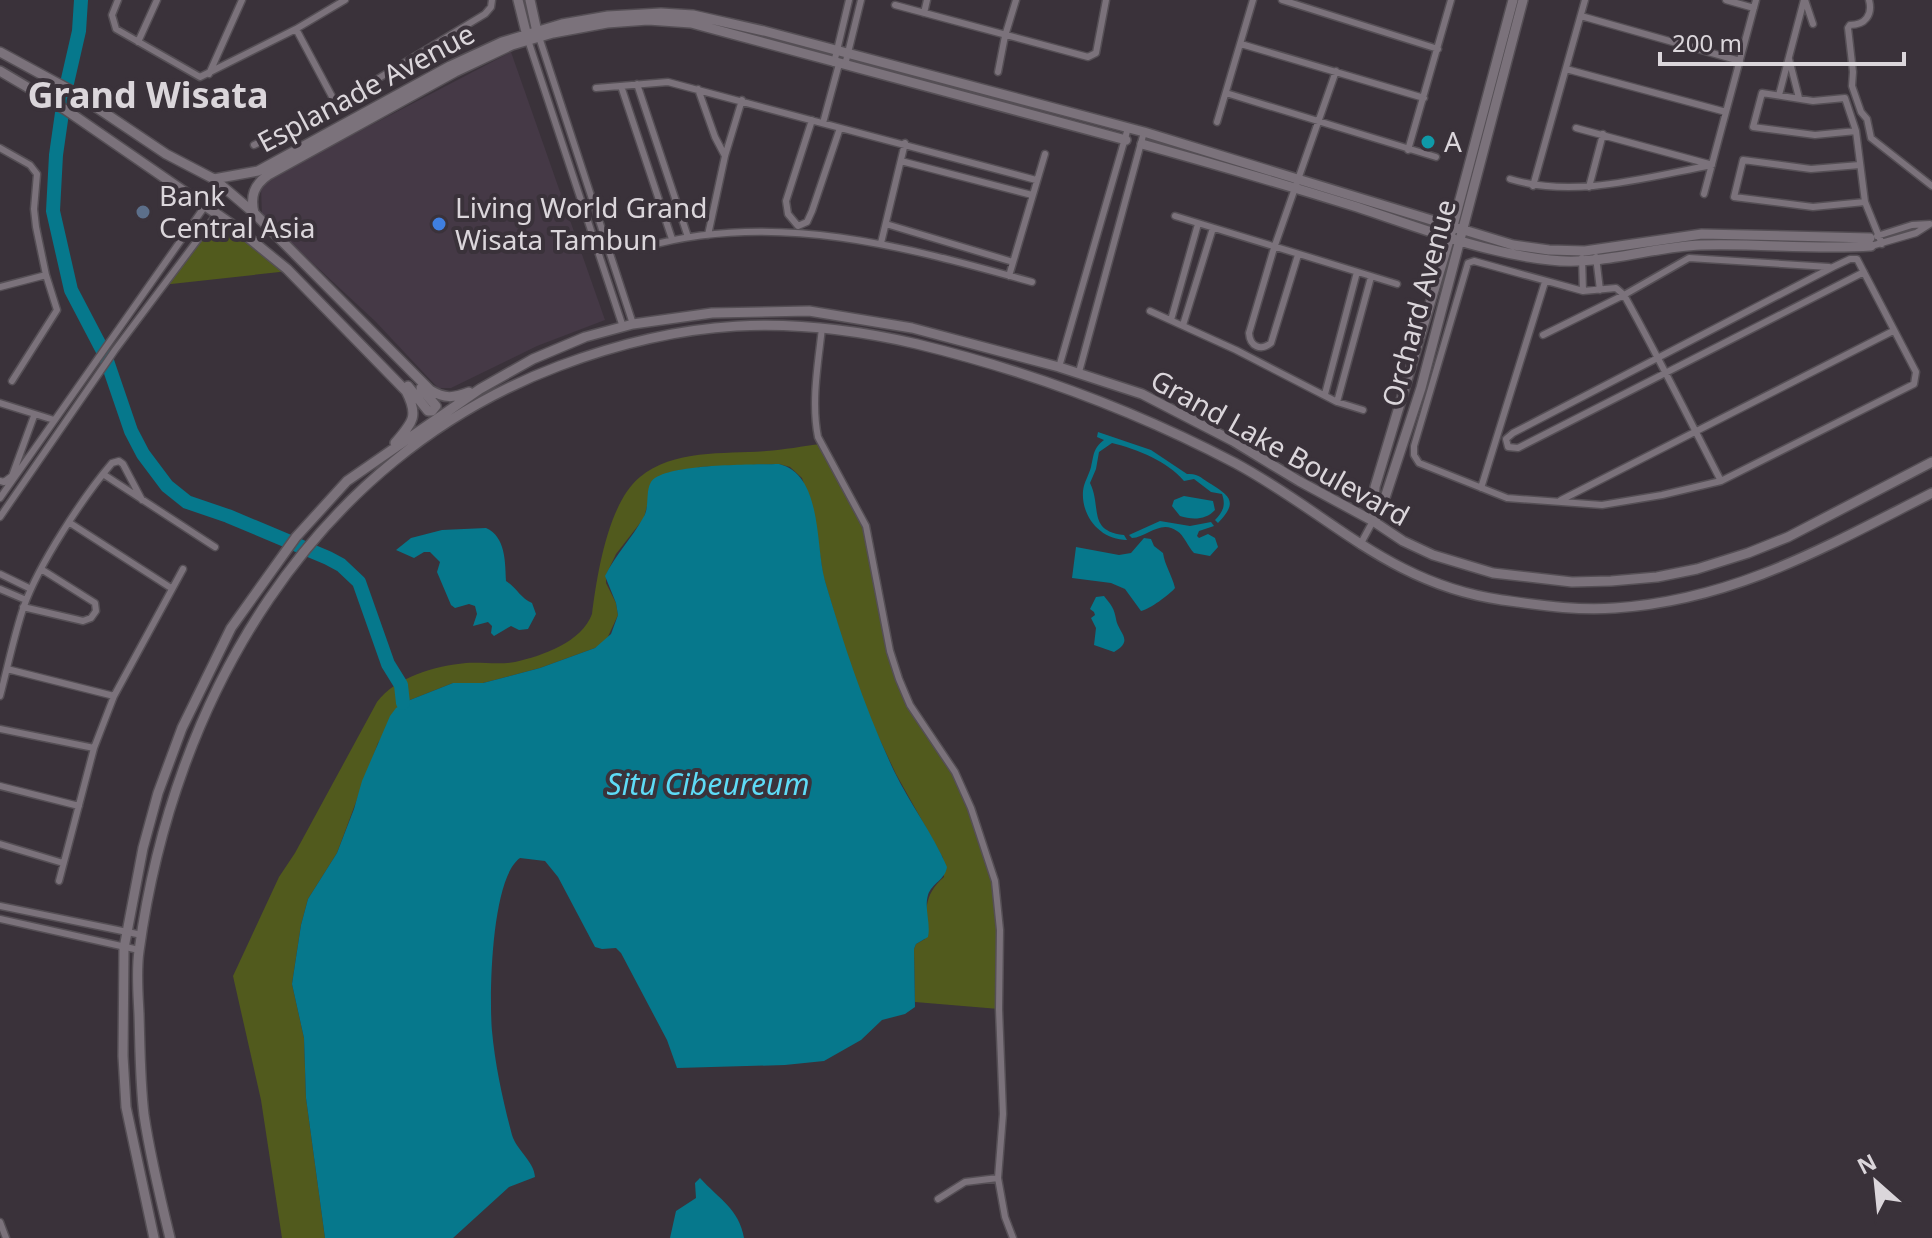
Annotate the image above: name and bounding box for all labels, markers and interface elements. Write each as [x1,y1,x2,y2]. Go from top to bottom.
street label: Esplanade Avenue [250,14,481,160]
scale bar [1660,16,1904,66]
text: 200 m [1672,26,1742,59]
district label: Grand Wisata [28,70,268,119]
place label: A [1444,122,1462,160]
marker: A [1419,133,1437,151]
place label: Bank Central Asia [159,176,315,246]
place label: Living World Grand Wisata Tambun [455,188,707,258]
street label: Orchard Avenue [1372,195,1464,411]
marker: Bank Central Asia [134,203,152,221]
marker: Living World Grand Wisata Tambun [430,215,448,233]
street label: Grand Lake Boulevard [1144,360,1417,534]
water label: Situ Cibeureum [606,763,810,804]
north arrow [1836,1142,1916,1222]
text: N [1852,1146,1881,1181]

